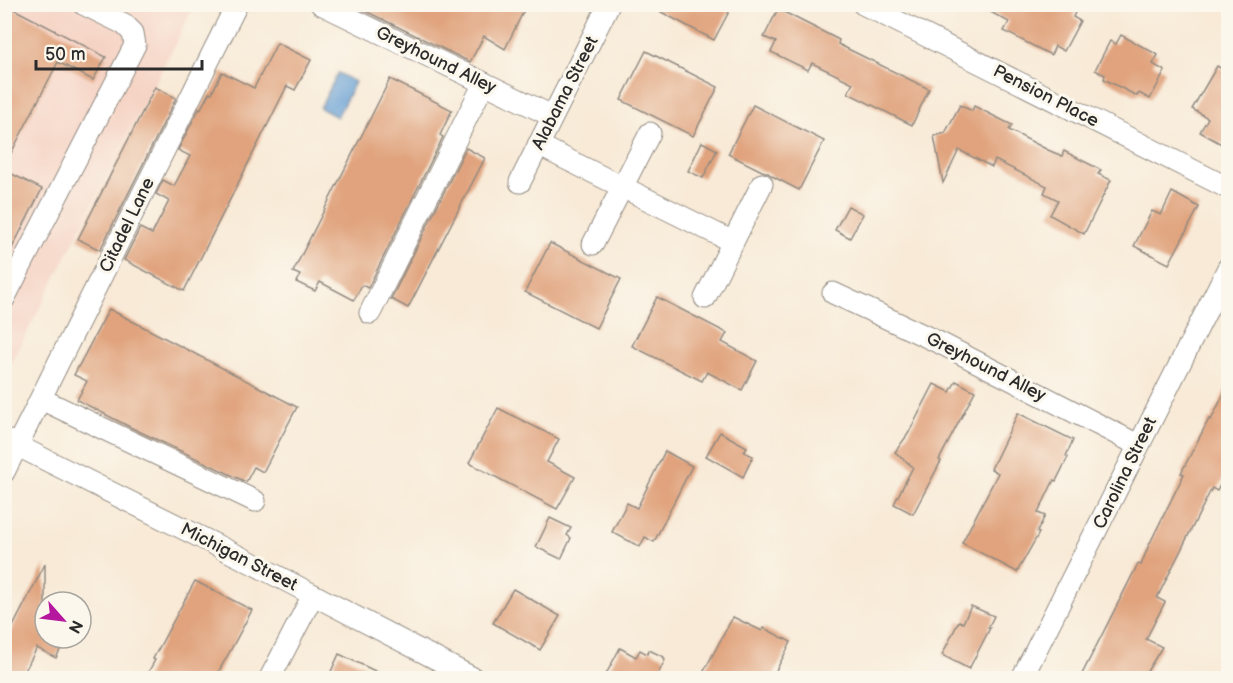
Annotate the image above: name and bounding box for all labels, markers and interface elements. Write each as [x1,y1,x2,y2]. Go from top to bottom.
street label: Greyhound Alley [372,22,500,99]
street label: Alabama Street [527,32,603,153]
scale bar [36,33,202,71]
text: 50 m [45,44,86,65]
street label: Pension Place [990,60,1102,132]
street label: Citadel Lane [95,174,159,276]
street label: Greyhound Alley [923,328,1050,407]
street label: Carolina Street [1089,413,1161,532]
street label: Michigan Street [177,519,301,596]
north arrow [33,590,93,650]
text: N [64,617,86,636]

